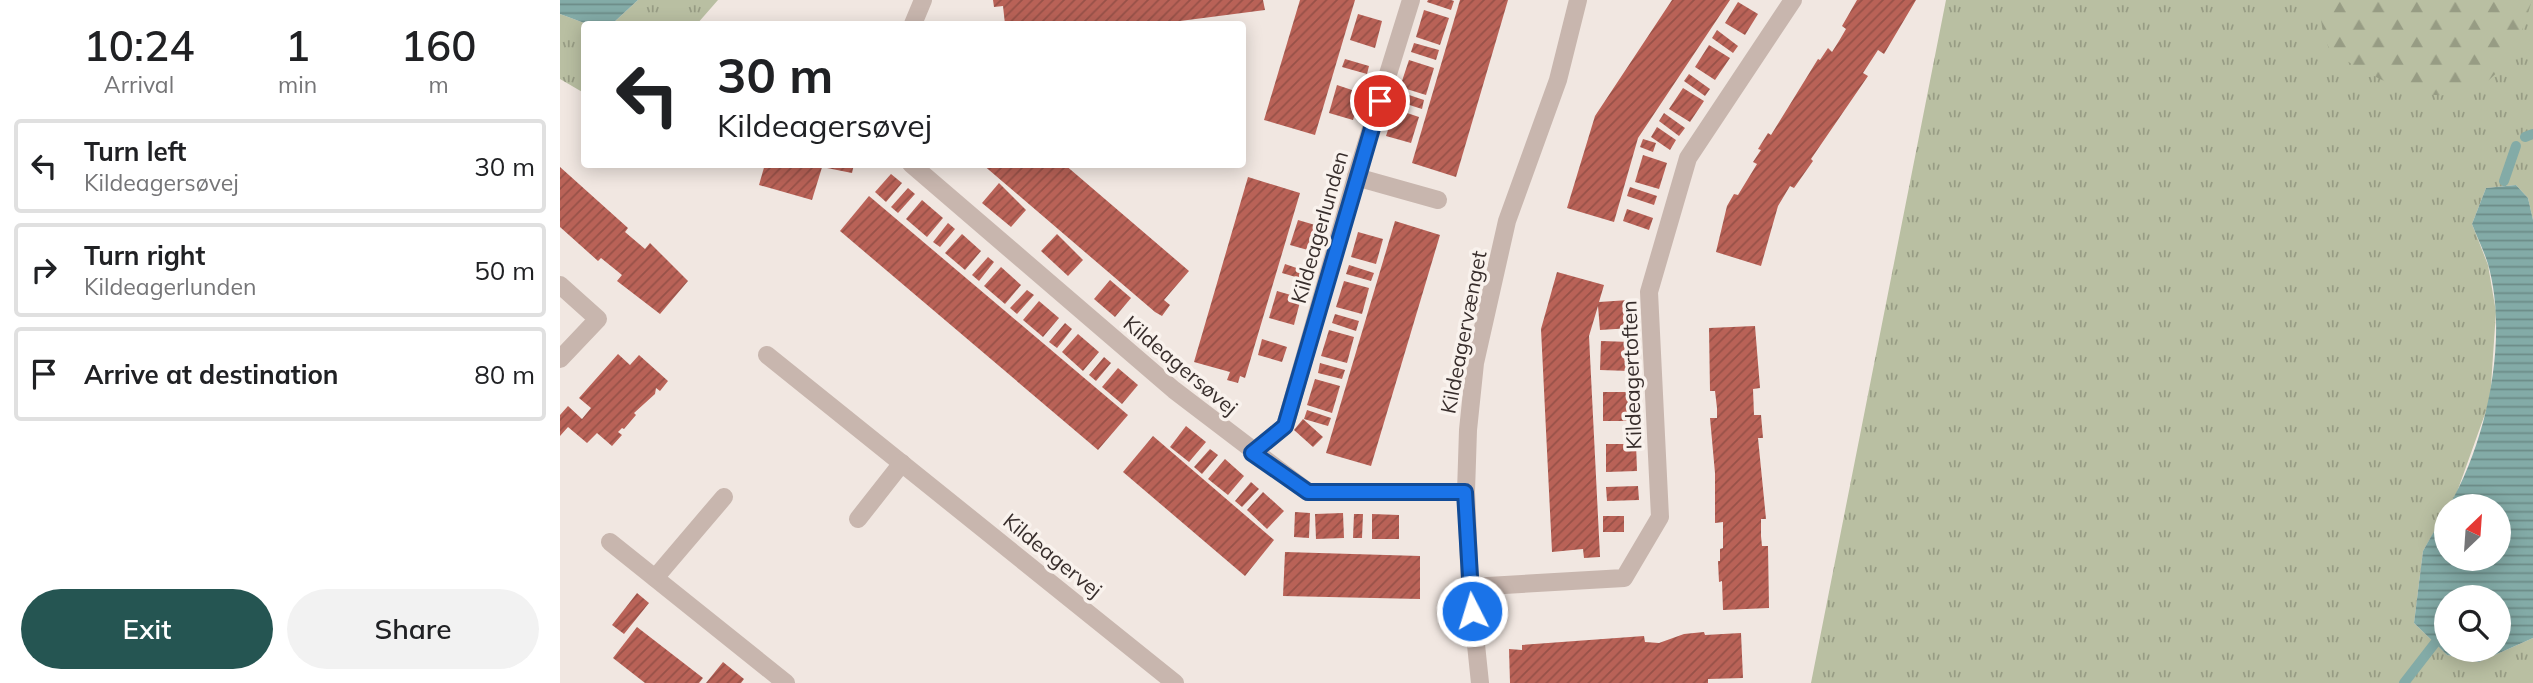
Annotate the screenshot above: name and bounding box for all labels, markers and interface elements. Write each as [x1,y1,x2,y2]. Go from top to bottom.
text: 10:24 [84,19,194,72]
text: 1 [285,19,310,72]
text: 160 [401,19,476,72]
text: 30 m [717,44,833,105]
icon: left [602,49,693,140]
text: Arrival [104,70,174,99]
text: min [278,70,317,99]
text: m [428,70,449,99]
pin [1350,71,1410,131]
icon: arrive [1361,82,1399,120]
text: Kildeagersøvej [717,105,932,145]
text: Turn left [84,135,186,168]
icon: left [25,147,63,185]
street label: Kildeagerlunden [1285,148,1353,306]
text: 30 m [474,150,535,183]
text: Kildeagersøvej [84,168,239,197]
text: Turn right [84,239,205,272]
street label: Kildeagervænget [1434,248,1492,416]
icon: right [25,251,63,289]
text: 50 m [474,254,535,287]
text: Kildeagerlunden [84,272,256,301]
street label: Kildeagertoften [1615,300,1647,450]
street label: Kildeagersøvej [1119,310,1243,420]
icon: arrive [25,355,63,393]
text: Arrive at destination [84,358,339,391]
text: 80 m [474,358,535,391]
north arrow [2434,494,2511,570]
map controls [2434,494,2511,662]
street label: Kildeagervej [998,507,1108,603]
position arrow [1435,574,1509,648]
button: search [2434,585,2511,662]
button: Exit [21,589,273,669]
button: Share [287,589,539,669]

